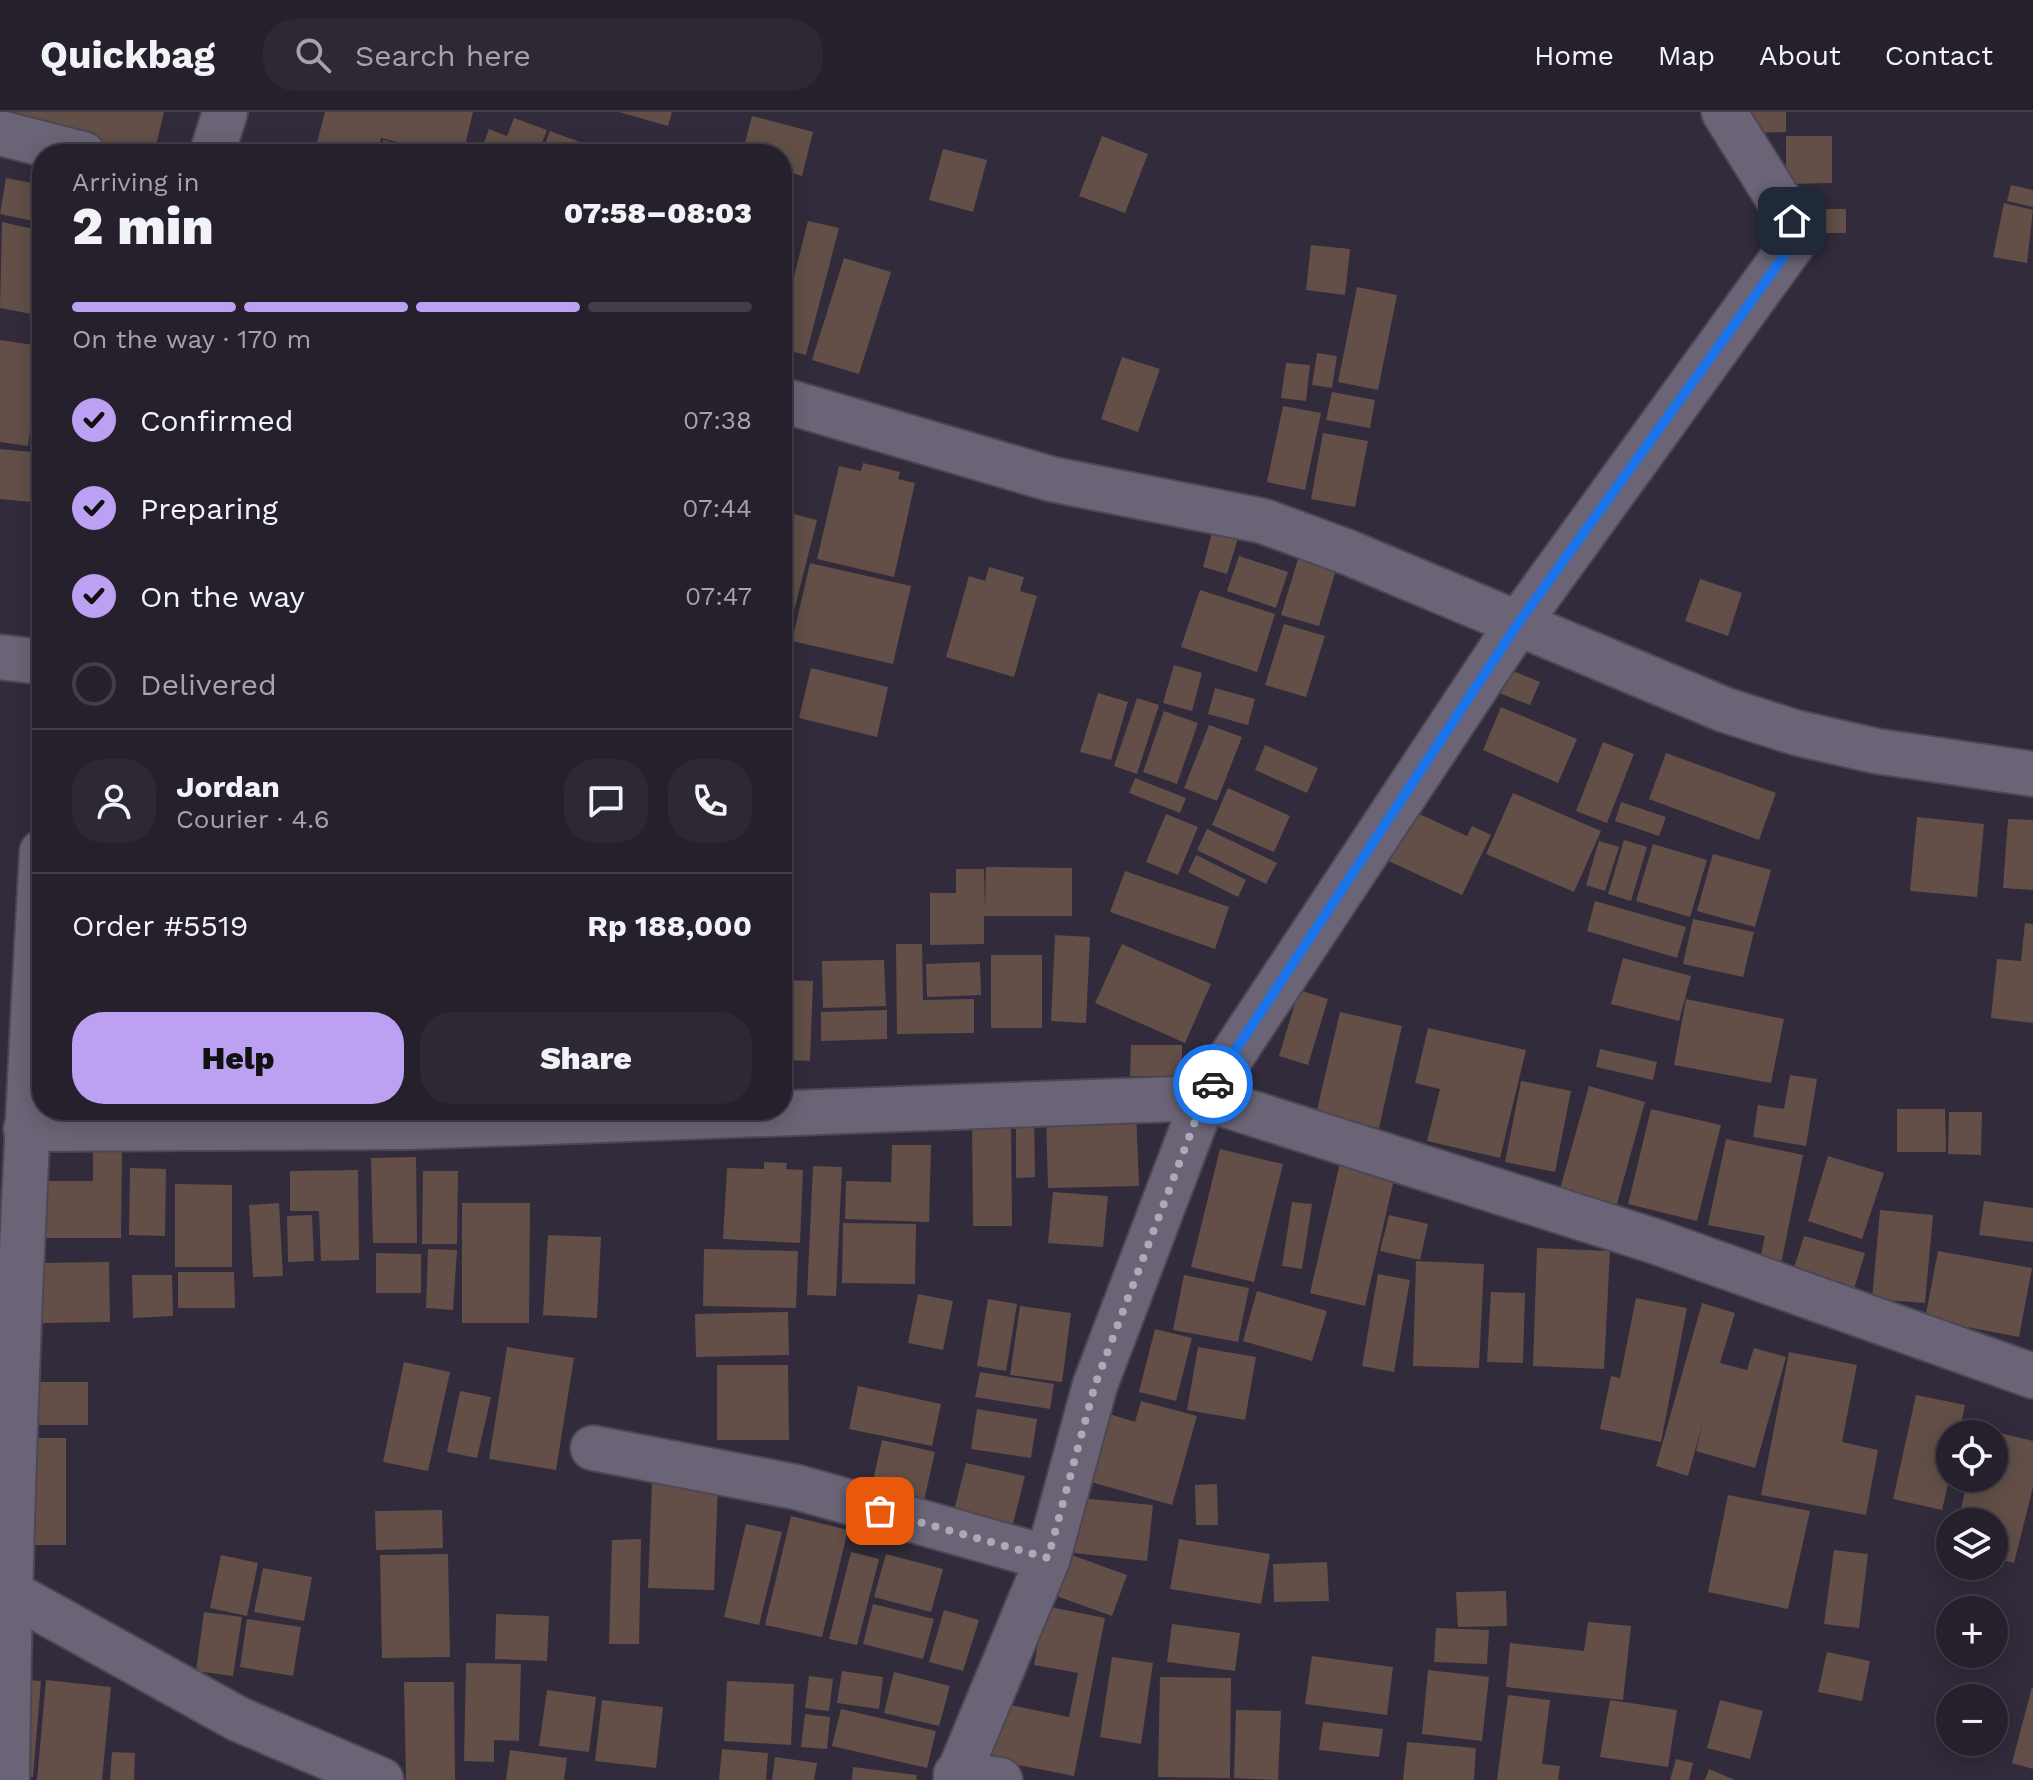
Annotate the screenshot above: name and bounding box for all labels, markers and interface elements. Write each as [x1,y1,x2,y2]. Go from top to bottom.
search box [263,19,823,91]
text: Quickbag [40,33,215,77]
icon: search [291,33,335,77]
text: Search here [355,38,531,73]
text: Home [1534,39,1614,72]
text: Map [1658,39,1715,72]
text: About [1759,39,1841,72]
text: Contact [1885,39,1993,72]
text: Arriving in [72,167,200,197]
pin [1758,187,1826,255]
text: 07:58–08:03 [564,195,752,230]
text: 2 min [72,196,214,257]
icon: home [1770,199,1814,243]
text: On the way · 170 m [72,324,311,354]
icon: check [72,398,116,442]
text: Confirmed [140,403,294,438]
text: 07:38 [683,405,752,435]
icon: check [72,486,116,530]
text: Preparing [140,491,278,526]
text: 07:44 [682,493,752,523]
icon: check [72,574,116,618]
text: On the way [140,579,305,614]
text: 07:47 [685,581,752,611]
text: Delivered [140,667,277,702]
button: person [72,759,156,843]
button: chat [564,759,648,843]
button: phone [668,759,752,843]
text: Jordan [176,769,280,804]
text: Courier · 4.6 [176,804,330,834]
text: Order #5519 [72,908,248,943]
text: Rp 188,000 [587,908,752,943]
button: Help [72,1012,404,1104]
button: Share [420,1012,752,1104]
courier [1173,1044,1253,1124]
icon: car [1191,1062,1235,1106]
map controls [1936,1420,2008,1756]
button: locate [1936,1420,2008,1492]
pin [846,1477,914,1545]
icon: bag [858,1489,902,1533]
button: layers [1936,1508,2008,1580]
button: + [1936,1596,2008,1668]
button: − [1936,1684,2008,1756]

